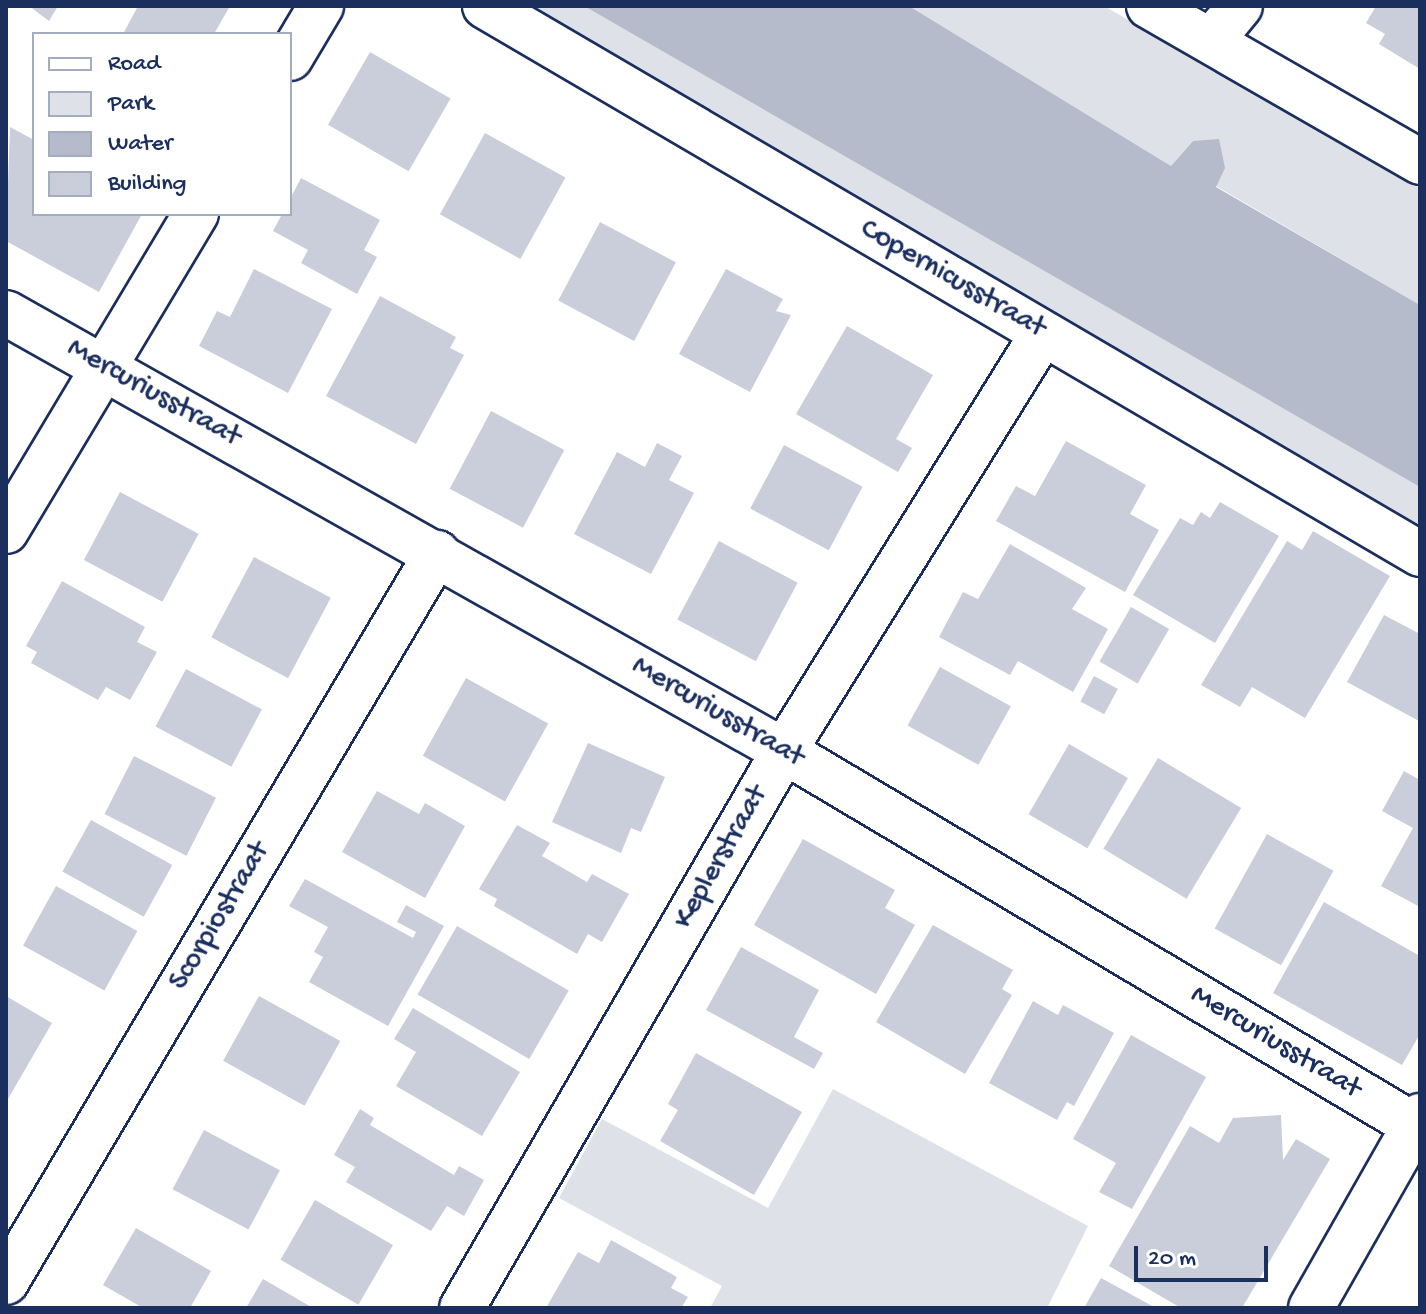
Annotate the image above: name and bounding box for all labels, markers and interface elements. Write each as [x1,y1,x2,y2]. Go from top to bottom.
legend [32,32,292,216]
text: Road [108,50,160,79]
text: Park [108,90,154,119]
text: Water [108,130,172,159]
text: Building [108,170,186,199]
street label: Copernicusstraat [853,212,1051,348]
street label: Mercuriusstraat [60,331,246,457]
street label: Mercuriusstraat [624,649,810,777]
street label: Keplerstraat [667,780,777,936]
street label: Scorpiostraat [163,836,279,998]
street label: Mercuriusstraat [1183,978,1367,1108]
scale bar [1138,1230,1272,1280]
text: 20 m [1148,1245,1196,1274]

